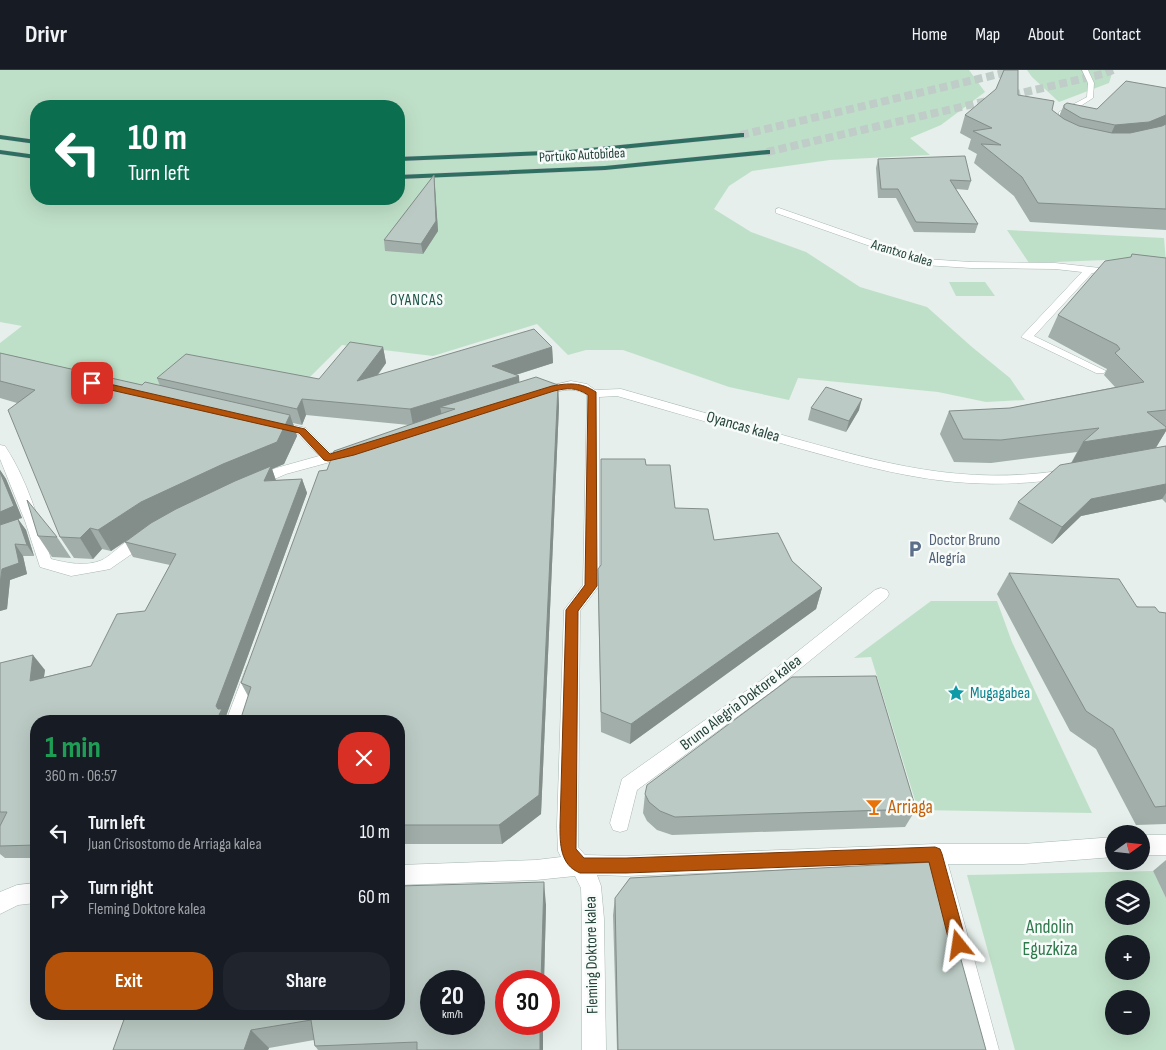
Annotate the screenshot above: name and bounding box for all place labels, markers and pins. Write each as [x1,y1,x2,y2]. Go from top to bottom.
pin [71,362,113,404]
place label: Doctor Bruno Alegría [928,531,1000,568]
parking icon: Doctor Bruno Alegría [905,539,925,559]
place icon: Mugagabea [946,683,966,703]
place label: Mugagabea [970,684,1030,703]
place label: Arriaga [887,796,933,819]
bar icon: Arriaga [864,797,884,817]

